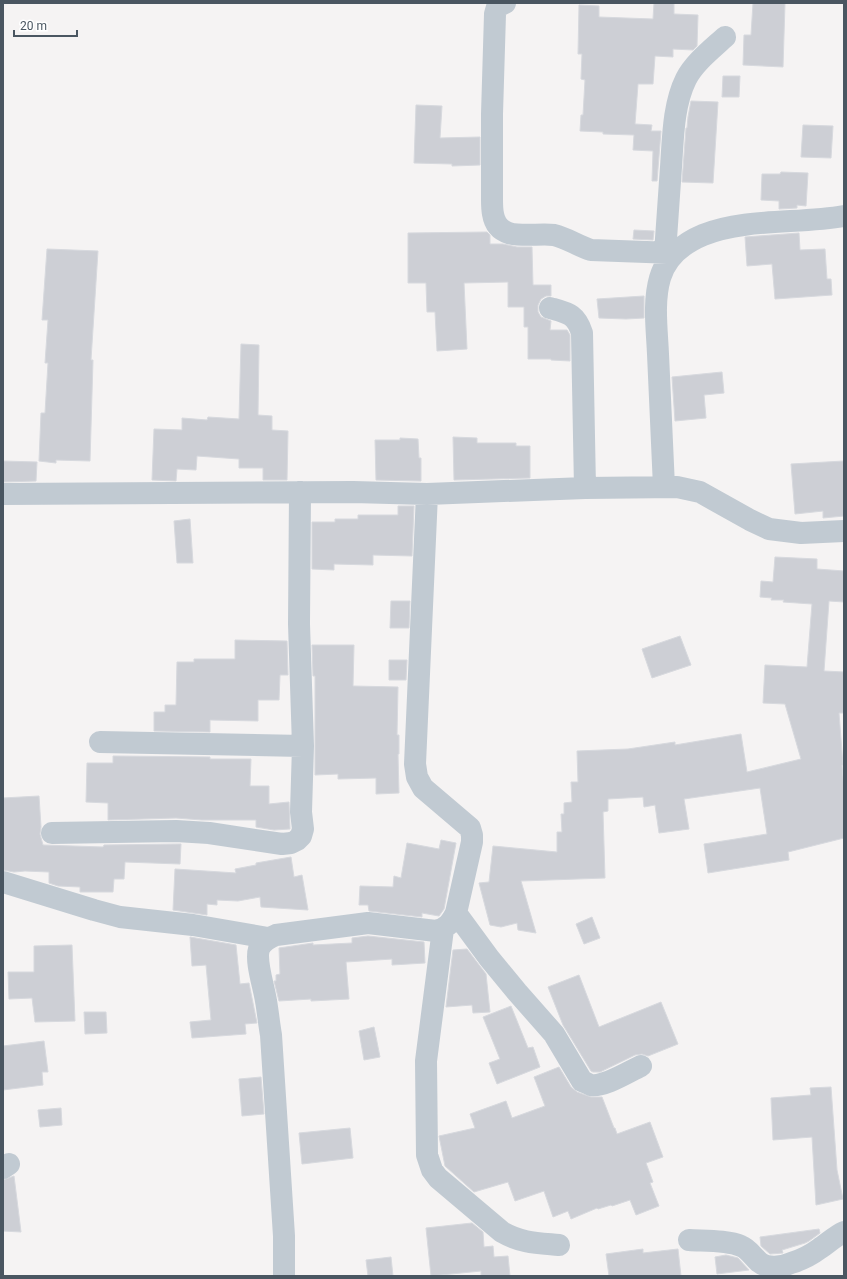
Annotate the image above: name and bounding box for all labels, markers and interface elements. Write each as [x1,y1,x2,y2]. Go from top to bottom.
scale bar [14,12,77,38]
text: 20 m [20,19,47,33]

